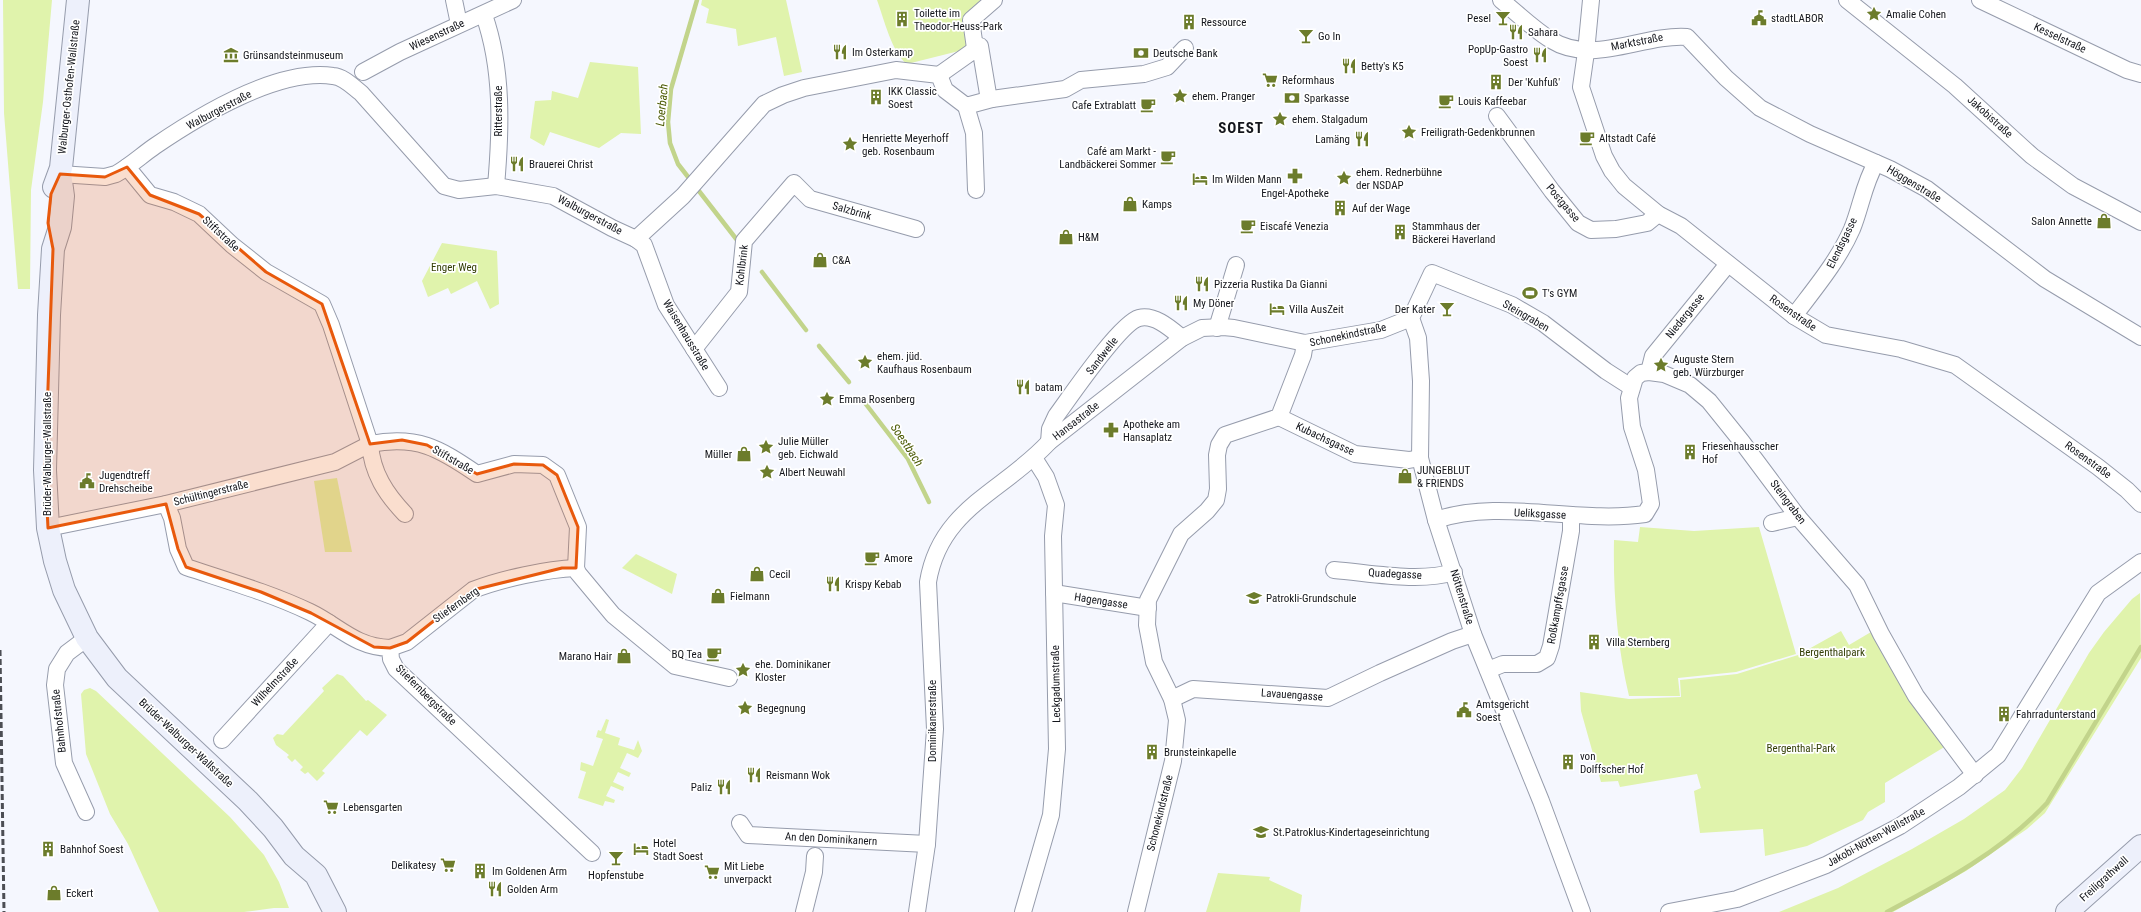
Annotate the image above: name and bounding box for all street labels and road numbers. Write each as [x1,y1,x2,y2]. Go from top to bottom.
street label: Wiesenstraße [407,17,467,53]
street label: Walburger-Osthofen-Wallstraße [55,19,83,155]
street label: Kesselstraße [2032,20,2088,56]
street label: Marktstraße [1610,31,1664,53]
street label: Ritterstraße [492,86,505,136]
street label: Walburgerstraße [184,87,254,133]
street label: Jakobistraße [1965,93,2015,141]
street label: Höggenstraße [1884,163,1944,205]
street label: Postgasse [1543,181,1583,225]
street label: Walburgerstraße [555,192,625,238]
street label: Salzbrink [831,199,873,223]
street label: Stiftstraße [200,214,242,254]
street label: Elendsgasse [1824,216,1860,270]
street label: Kohlbrink [733,244,751,286]
street label: Niedergasse [1663,291,1707,341]
street label: Rosenstraße [1767,292,1819,334]
street label: Waisenhausstraße [660,297,712,373]
street label: Steingraben [1500,297,1552,335]
street label: Schonekindstraße [1309,321,1387,349]
street label: Sandwelle [1083,335,1121,377]
street label: Brüder-Walburger-Wallstraße [41,392,54,516]
street label: Hansastraße [1050,399,1102,443]
street label: Kubachsgasse [1294,420,1356,458]
street label: Rosenstraße [2062,439,2114,481]
street label: Stiftstraße [430,443,476,477]
street label: Schültingerstraße [172,477,250,509]
street label: Steingraben [1767,477,1809,527]
street label: Ueliksgasse [1514,506,1566,522]
street label: Roßkampffsgasse [1545,565,1571,645]
street label: Quadegasse [1368,566,1422,582]
street label: Nöttenstraße [1447,568,1477,626]
street label: Stiefernberg [431,584,481,626]
street label: Hagengasse [1073,590,1129,612]
street label: Leckgadumstraße [1049,645,1063,723]
street label: Wilhelmstraße [249,655,301,709]
street label: Stiefernbergstraße [393,662,459,728]
street label: Dominikanerstraße [926,680,939,762]
street label: Lavauengasse [1261,686,1323,704]
street label: Bahnhofstraße [49,689,69,753]
street label: Brüder-Walburger-Wallstraße [136,696,236,790]
street label: Schonekindstraße [1144,774,1176,852]
street label: Jakobi-Nötten-Wallstraße [1825,805,1927,869]
street label: An den Dominikanern [784,830,878,848]
street label: Freiligrathwall [2077,854,2131,904]

